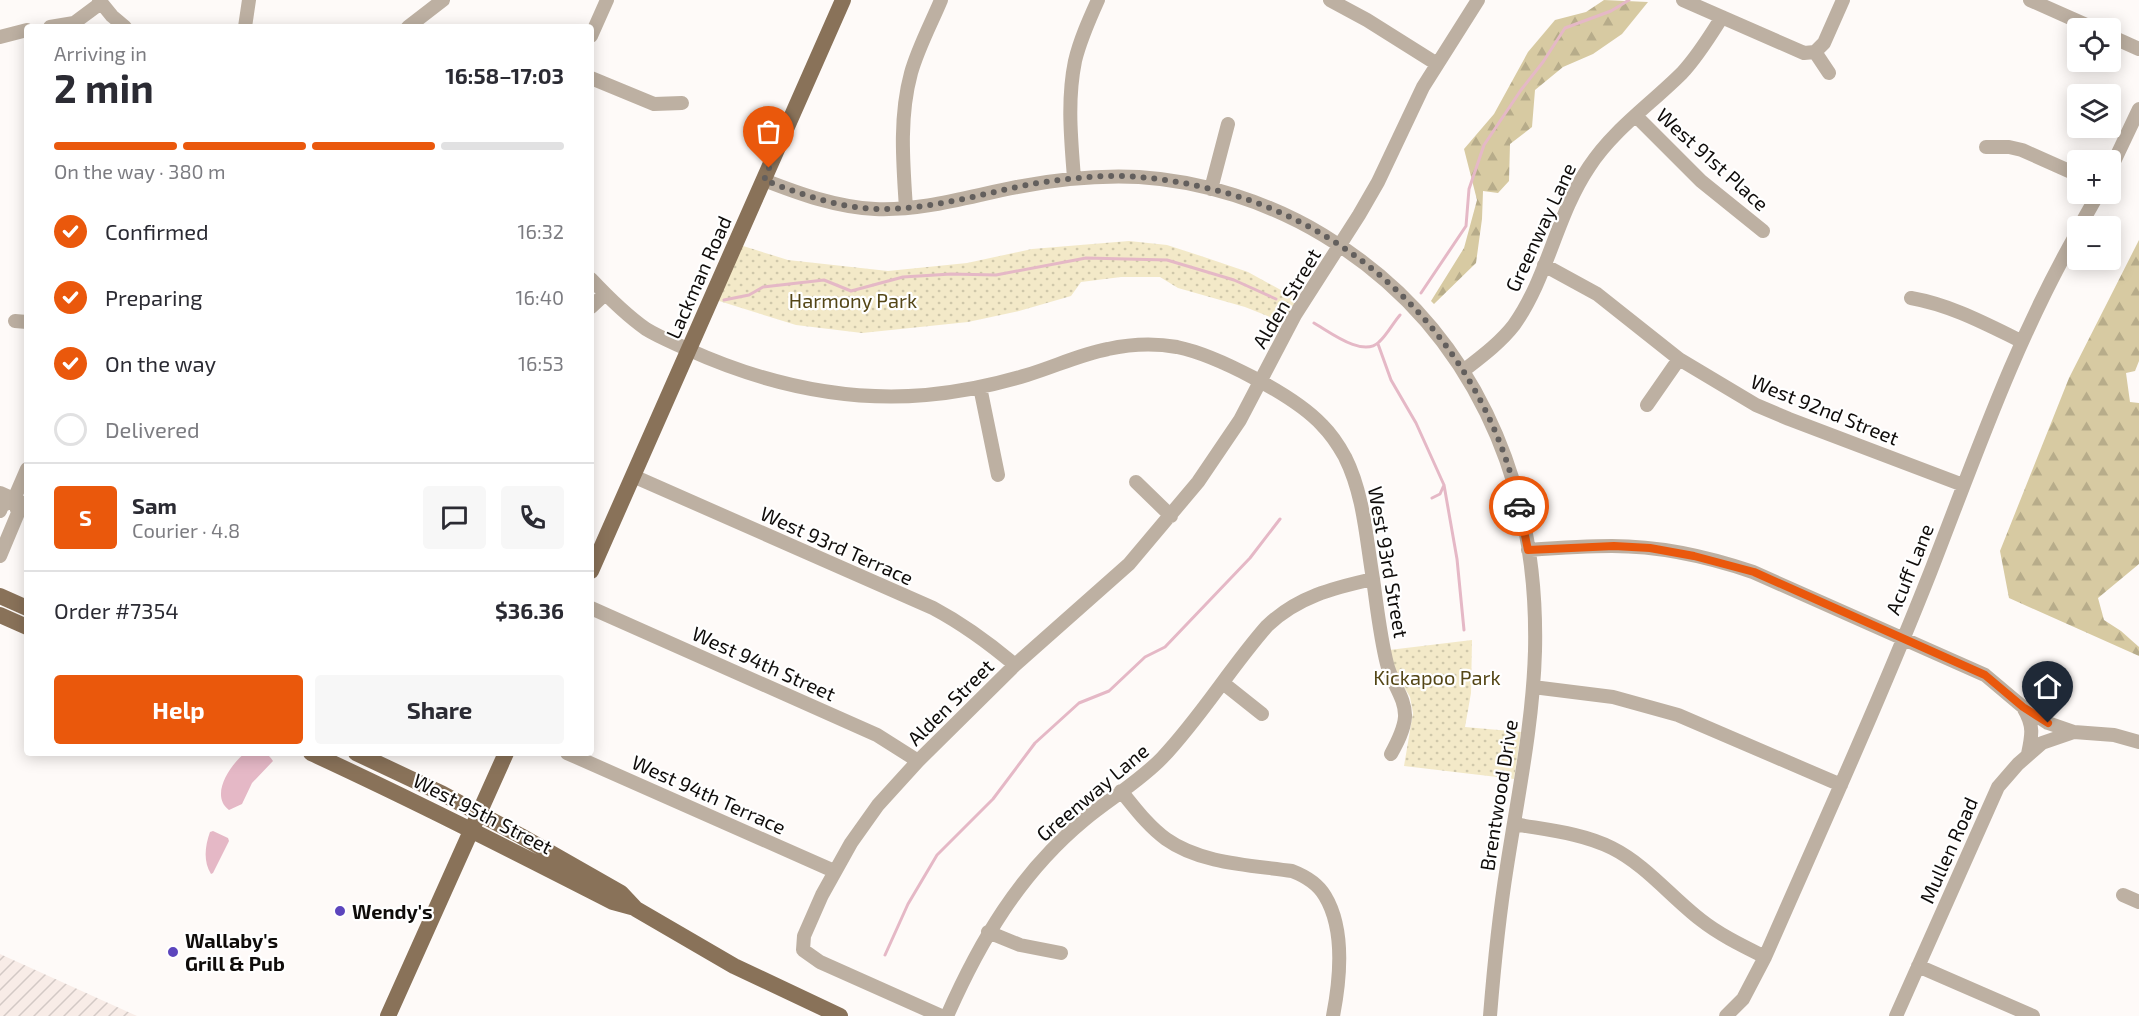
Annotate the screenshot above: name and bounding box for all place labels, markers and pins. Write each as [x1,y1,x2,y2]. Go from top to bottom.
pin [743,106,794,168]
pin [2022,661,2073,723]
place label: Wendy's [352,899,433,924]
marker: Wendy's [333,904,347,918]
place label: Wallaby's Grill & Pub [185,928,285,975]
marker: Wallaby's Grill & Pub [166,945,180,959]

